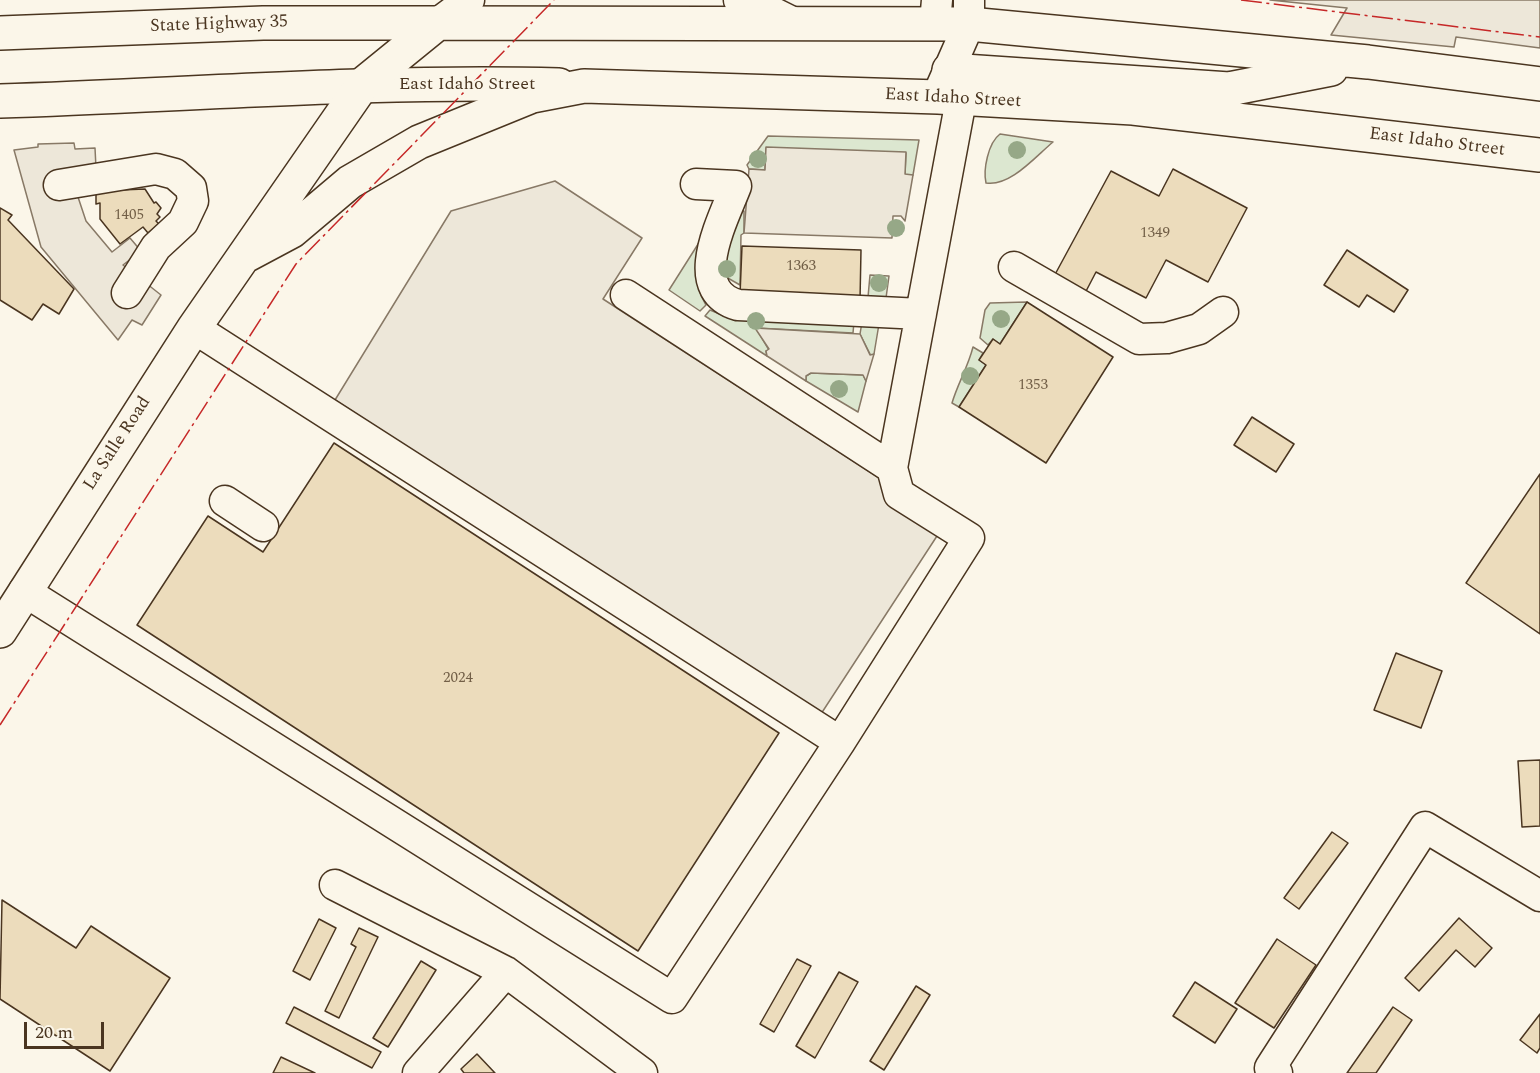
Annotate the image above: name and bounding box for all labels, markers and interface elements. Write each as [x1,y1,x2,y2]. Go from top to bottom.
street label: State Highway 35 [150,12,288,38]
street label: East Idaho Street [399,74,535,96]
street label: East Idaho Street [884,85,1022,113]
street label: East Idaho Street [1368,124,1506,162]
house number: 1405 [114,207,144,225]
house number: 1349 [1140,225,1170,243]
house number: 1363 [786,258,816,276]
house number: 1353 [1018,377,1048,395]
street label: La Salle Road [80,393,156,495]
house number: 2024 [443,670,473,688]
scale bar [27,1010,106,1048]
text: 20 m [35,1019,73,1046]

